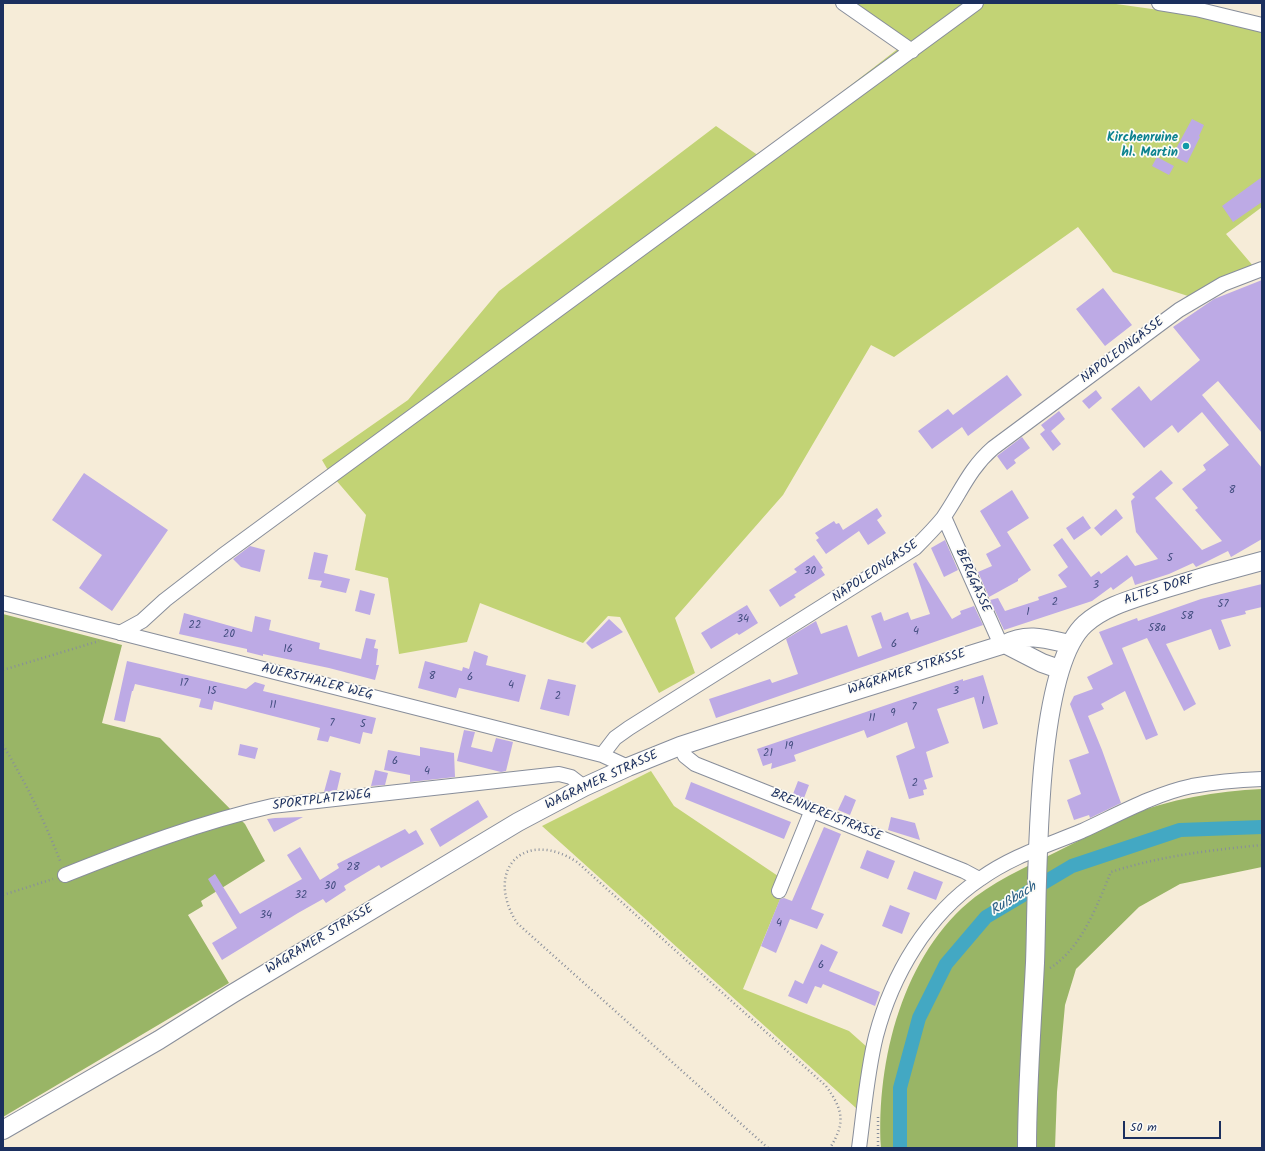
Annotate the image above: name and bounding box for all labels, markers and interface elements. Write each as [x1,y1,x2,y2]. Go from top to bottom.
place label: Kirchenruine hl. Martin [1107,131,1178,162]
marker: Kirchenruine hl. Martin [1181,141,1191,151]
street label: NAPOLEONGASSE [1078,315,1168,387]
house number: 8 [1229,484,1235,498]
street label: NAPOLEONGASSE [830,537,922,607]
street label: BERGGASSE [951,546,993,616]
house number: 5 [1167,552,1173,566]
house number: 30 [804,565,816,579]
street label: ALTES DORF [1122,572,1196,610]
house number: 3 [1093,579,1099,593]
house number: 2 [1052,596,1058,610]
house number: 57 [1218,598,1228,612]
house number: 1 [1026,606,1030,620]
house number: 58 [1181,610,1193,624]
house number: 34 [737,613,749,627]
house number: 22 [189,619,201,633]
house number: 58a [1148,622,1166,636]
house number: 4 [913,625,919,639]
house number: 20 [223,628,235,642]
house number: 6 [891,638,897,652]
house number: 16 [283,643,293,657]
street label: WAGRAMER STRASSE [846,647,968,699]
street label: AUERSTHALER WEG [260,662,374,704]
house number: 8 [429,670,435,684]
house number: 6 [467,671,473,685]
house number: 17 [180,677,188,691]
house number: 4 [508,679,514,693]
house number: 15 [207,685,217,699]
house number: 3 [953,685,959,699]
house number: 2 [555,690,561,704]
house number: 1 [981,695,985,709]
house number: 11 [270,699,276,713]
house number: 7 [911,701,917,715]
house number: 9 [890,707,896,721]
house number: 11 [869,712,875,726]
house number: 7 [329,717,335,731]
house number: 5 [360,718,366,732]
house number: 19 [785,740,793,754]
house number: 21 [763,747,773,761]
street label: WAGRAMER STRASSE [543,748,661,814]
house number: 6 [392,755,398,769]
house number: 4 [424,765,430,779]
house number: 2 [912,777,918,791]
street label: SPORTPLATZWEG [272,787,372,815]
street label: BRENNEREISTRASSE [768,787,884,845]
house number: 28 [346,861,360,875]
house number: 30 [324,880,336,894]
water label: Rußbach [988,880,1040,920]
house number: 32 [295,889,307,903]
street label: WAGRAMER STRASSE [263,902,377,978]
house number: 34 [260,909,272,923]
house number: 4 [776,917,782,931]
house number: 6 [818,959,824,973]
scale bar [1125,1113,1223,1139]
text: 50 m [1130,1118,1157,1137]

